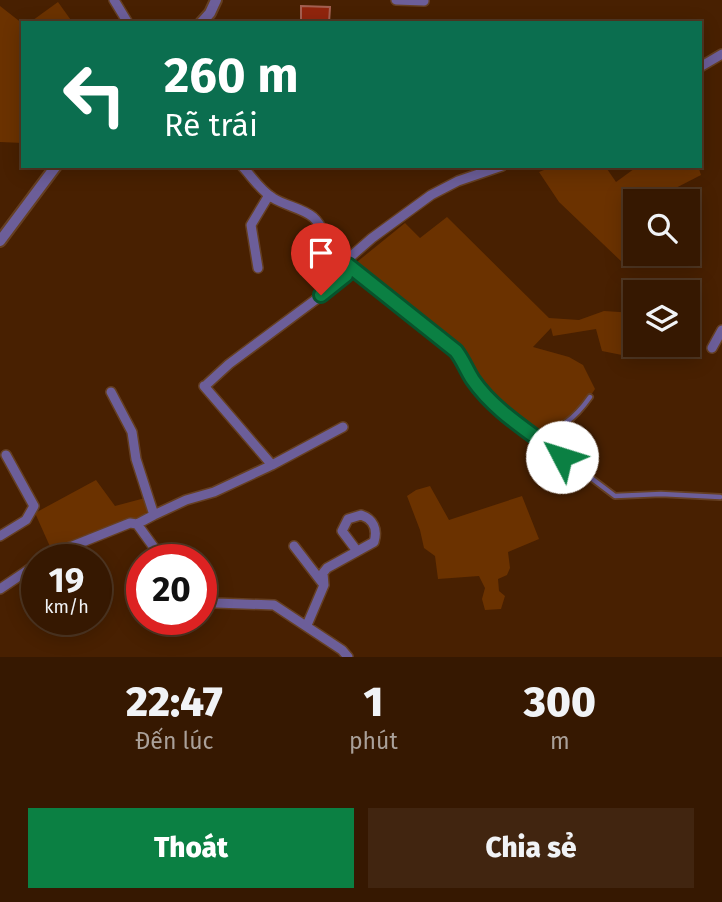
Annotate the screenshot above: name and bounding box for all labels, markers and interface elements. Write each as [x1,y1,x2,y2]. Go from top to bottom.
text: 260 m [164,46,299,105]
icon: left [49,49,140,140]
text: Rẽ trái [164,106,258,144]
map controls [623,189,700,357]
button: search [623,189,700,266]
pin [291,223,351,295]
icon: arrive [302,234,340,272]
button: layers [623,280,700,357]
position arrow [525,420,599,494]
speed limit sign: 20 [126,544,217,635]
text: 19 [49,559,84,601]
text: km/h [44,596,89,618]
text: 22:47 [126,677,223,727]
text: 1 [363,677,383,727]
text: 300 [524,677,596,727]
text: Đến lúc [135,727,214,755]
text: phút [349,727,398,755]
text: m [550,727,570,755]
button: Thoát [28,808,354,888]
button: Chia sẻ [368,808,694,888]

